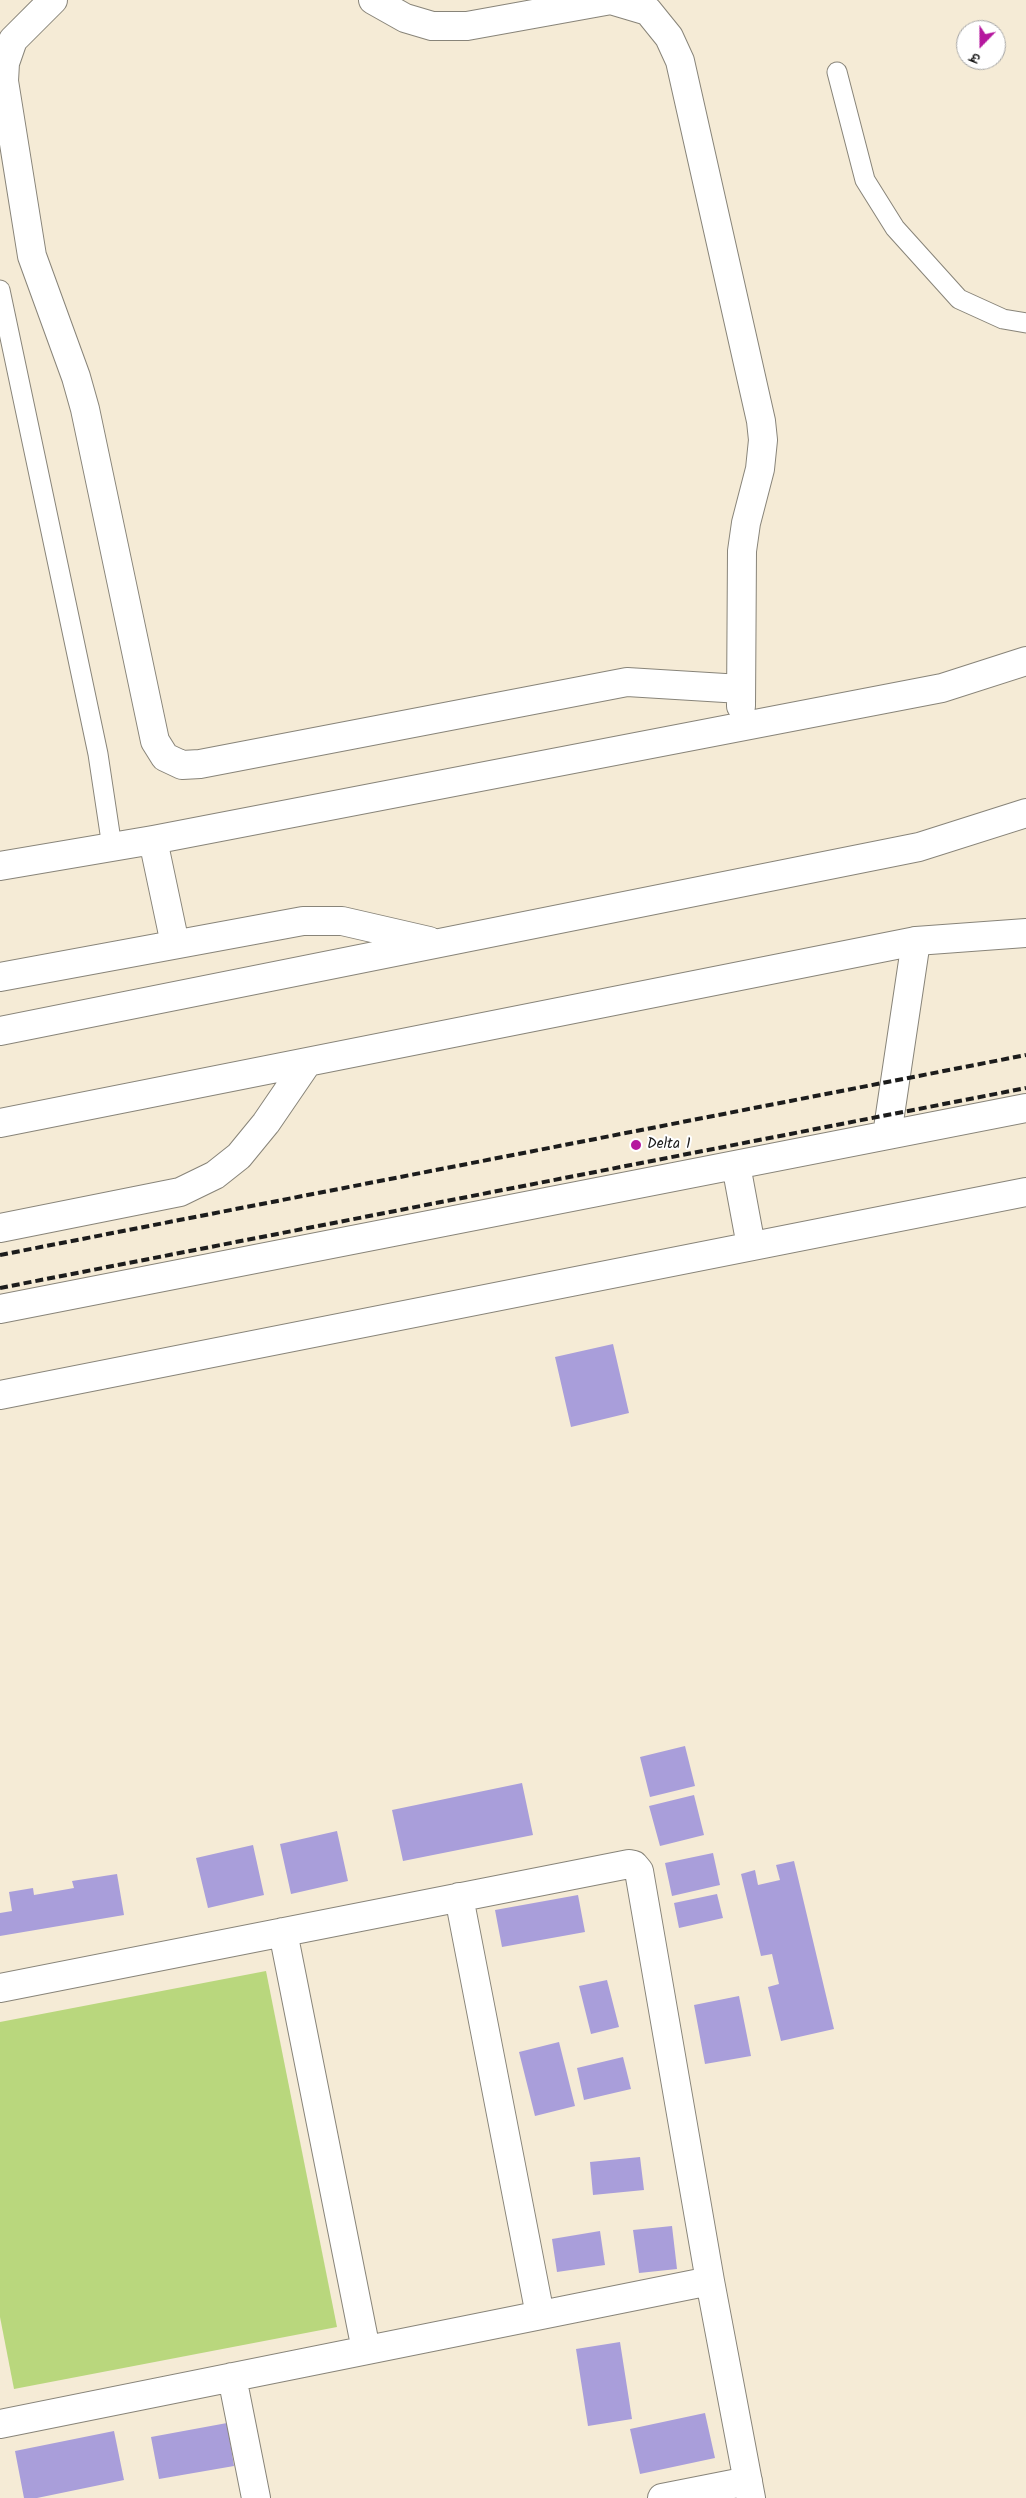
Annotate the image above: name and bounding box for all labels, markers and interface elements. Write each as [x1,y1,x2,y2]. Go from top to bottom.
north arrow [956,20,1006,70]
text: उ [968,46,984,70]
place label: Delta 1 [647,1136,691,1154]
marker: Delta 1 [629,1138,643,1152]

